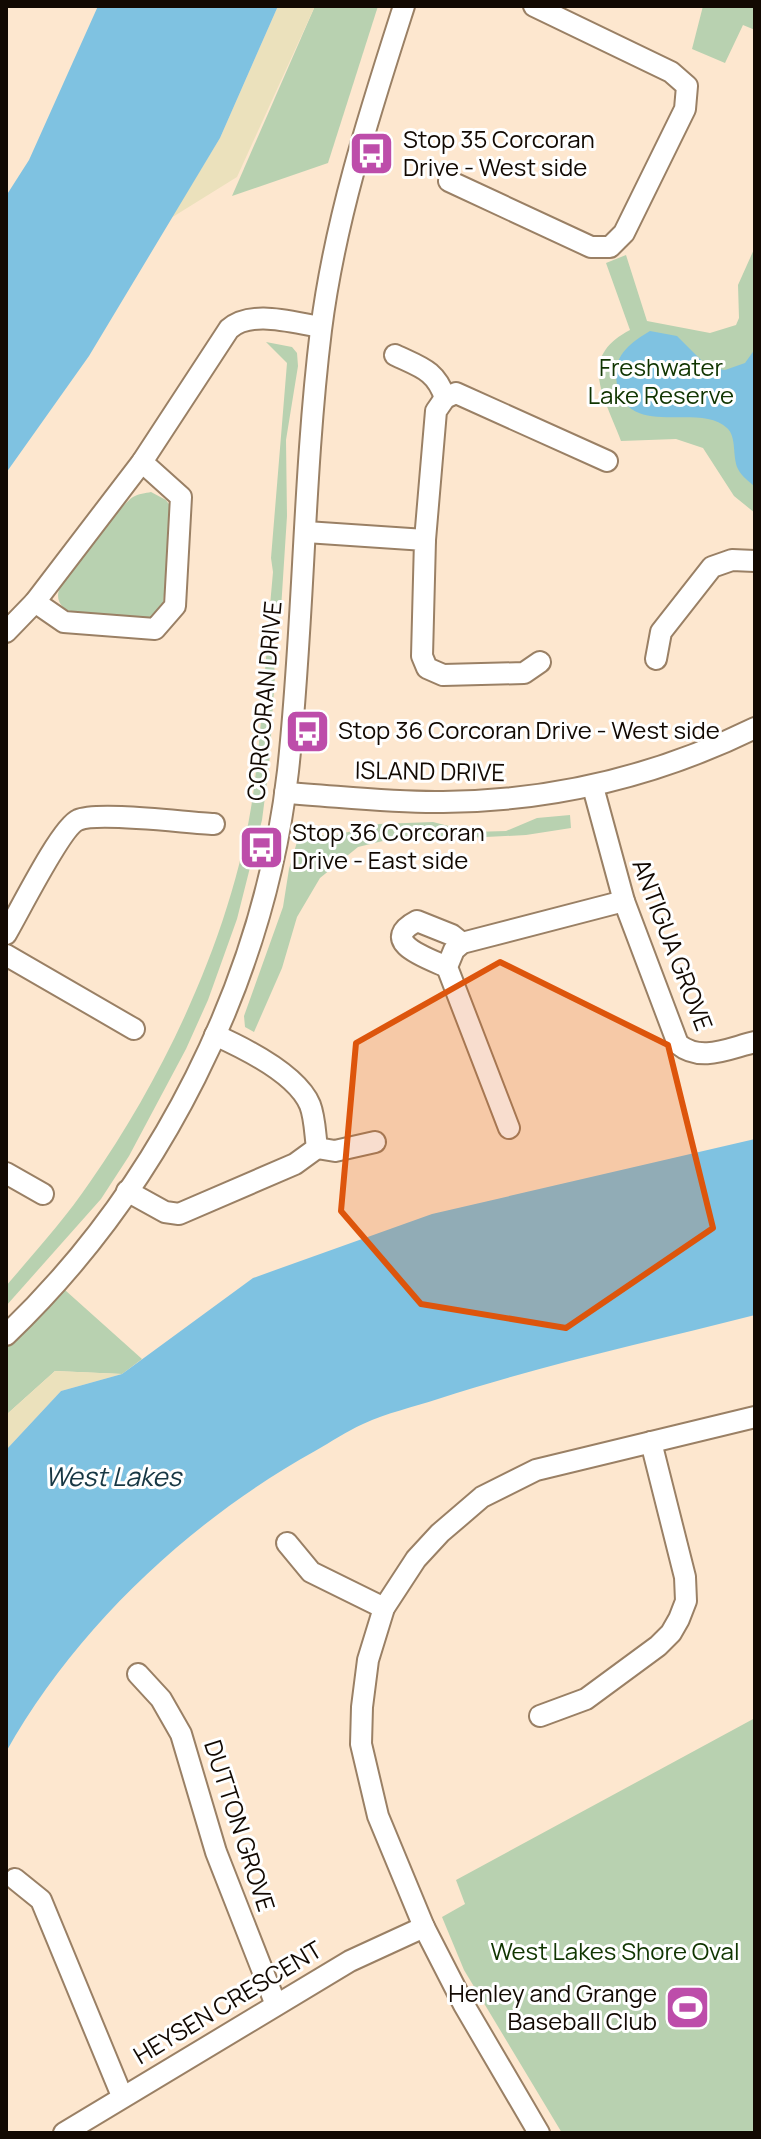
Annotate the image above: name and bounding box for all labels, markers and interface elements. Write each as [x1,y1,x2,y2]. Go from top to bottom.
place label: Stop 35 Corcoran Drive - West side [403,122,595,183]
bus stop icon: Stop 35 Corcoran Drive - West side [348,130,396,178]
park label: Freshwater Lake Reserve [588,350,734,411]
street label: CORCORAN DRIVE [238,600,289,802]
bus stop icon: Stop 36 Corcoran Drive - West side [283,707,331,755]
place label: Stop 36 Corcoran Drive - West side [338,713,720,746]
street label: ISLAND DRIVE [355,753,505,788]
place label: Stop 36 Corcoran Drive - East side [292,815,485,876]
bus stop icon: Stop 36 Corcoran Drive - East side [237,823,285,871]
street label: ANTIGUA GROVE [625,854,721,1035]
water label: West Lakes [45,1458,184,1494]
street label: DUTTON GROVE [197,1736,284,1916]
street label: HEYSEN CRESCENT [127,1932,328,2071]
park label: West Lakes Shore Oval [491,1934,740,1967]
place label: Henley and Grange Baseball Club [448,1976,657,2037]
sports icon: Henley and Grange Baseball Club [664,1984,712,2032]

